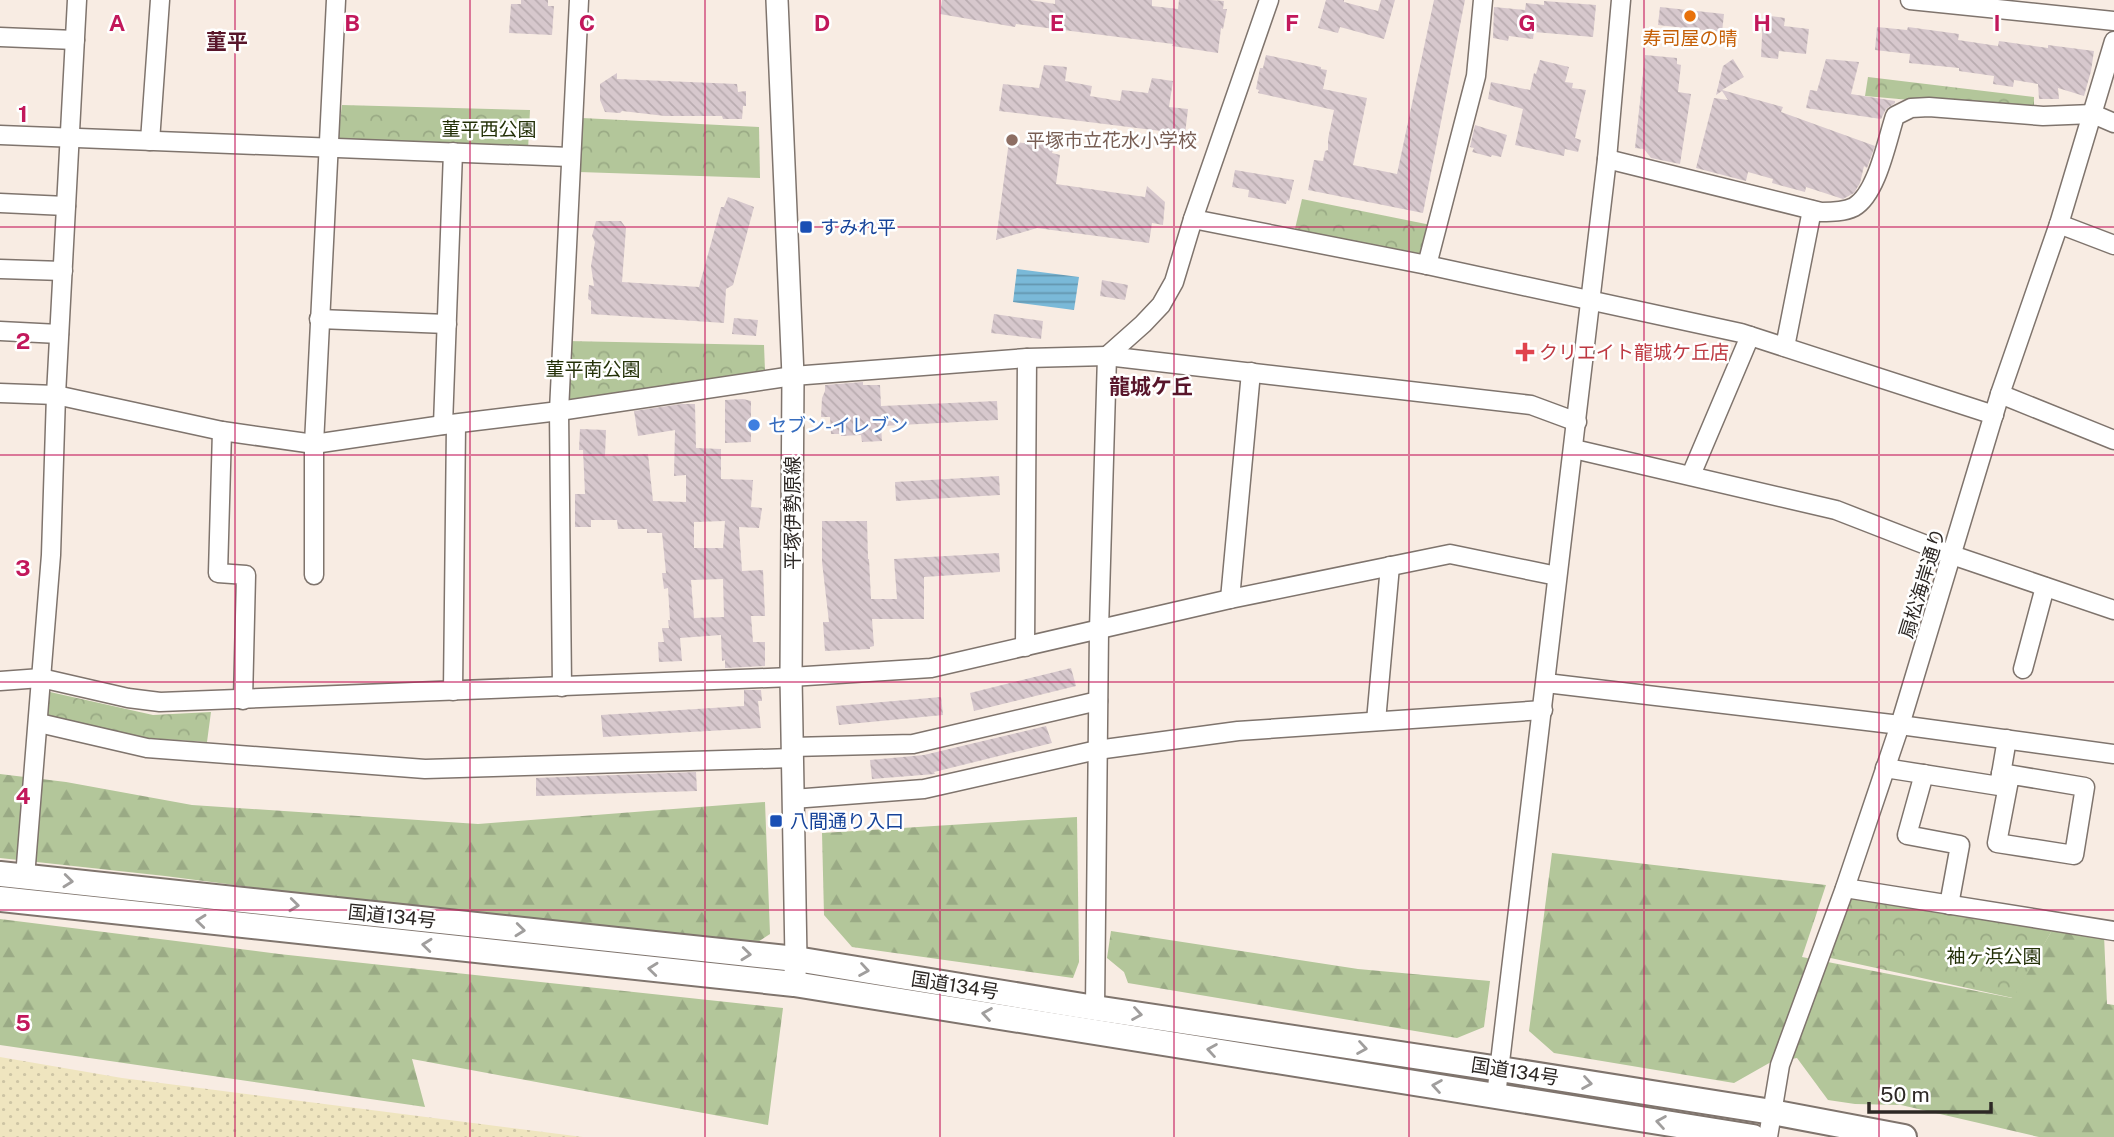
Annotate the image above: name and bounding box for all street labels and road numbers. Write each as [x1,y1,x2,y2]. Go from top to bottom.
street label: 平塚伊勢原線 [781,456,803,570]
street label: 扇松海岸通り [1895,525,1949,641]
street label: 国道134号 [347,900,437,932]
street label: 国道134号 [910,967,1000,1003]
street label: 国道134号 [1470,1053,1560,1089]

